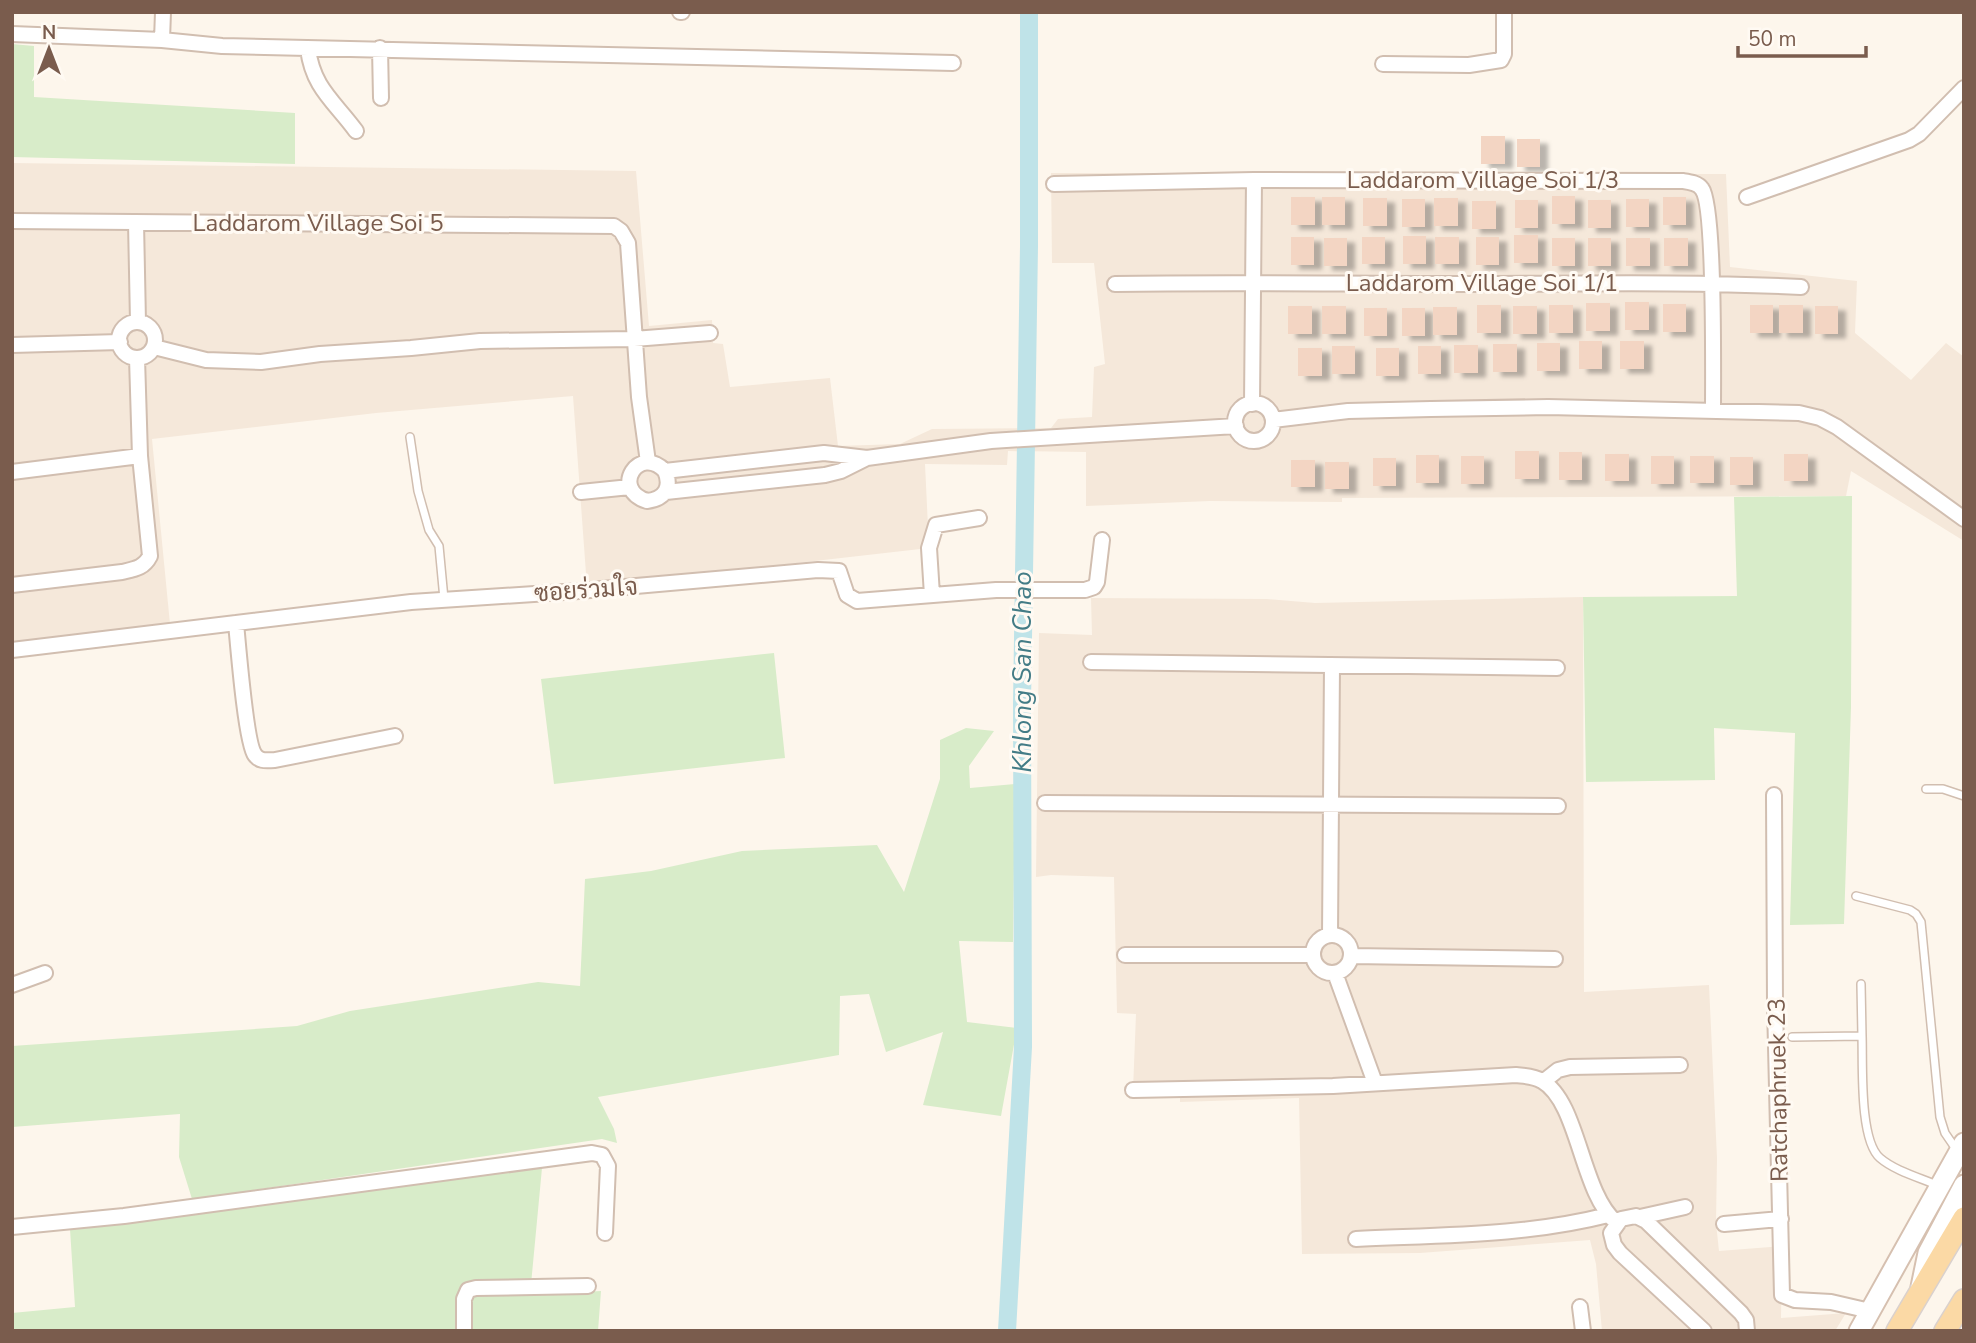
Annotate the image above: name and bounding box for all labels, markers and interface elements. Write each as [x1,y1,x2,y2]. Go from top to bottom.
north arrow [14,14,84,84]
scale bar [1738,14,1866,58]
text: N [42,20,56,46]
text: 50 m [1748,25,1797,53]
street label: Laddarom Village Soi 1/3 [1347,164,1619,196]
street label: Laddarom Village Soi 5 [192,207,444,239]
street label: Laddarom Village Soi 1/1 [1346,267,1618,299]
street label: ซอยร่วมใจ [533,570,639,610]
water label: Khlong San Chao [1005,571,1040,773]
street label: Ratchaphruek 23 [1760,998,1796,1182]

